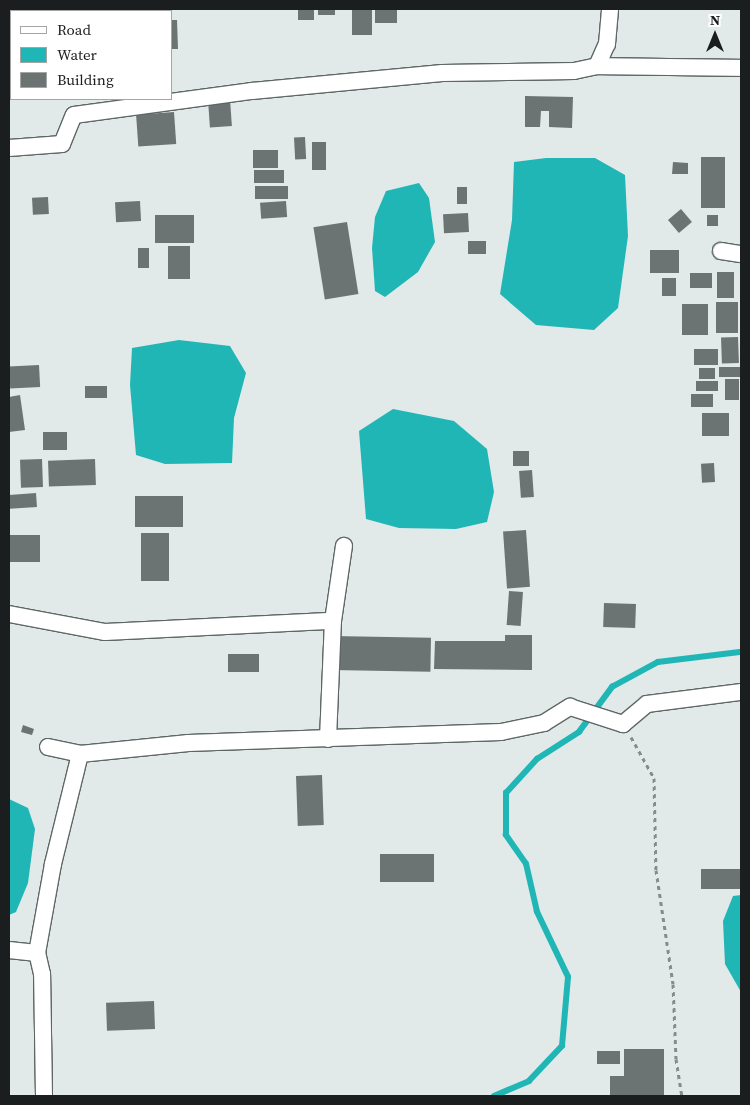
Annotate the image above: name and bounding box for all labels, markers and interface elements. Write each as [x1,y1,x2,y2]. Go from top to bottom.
legend [10,10,172,100]
north arrow [690,10,740,60]
text: N [710,10,720,30]
text: Road [57,19,91,40]
text: Water [57,44,97,65]
text: Building [57,69,114,90]

